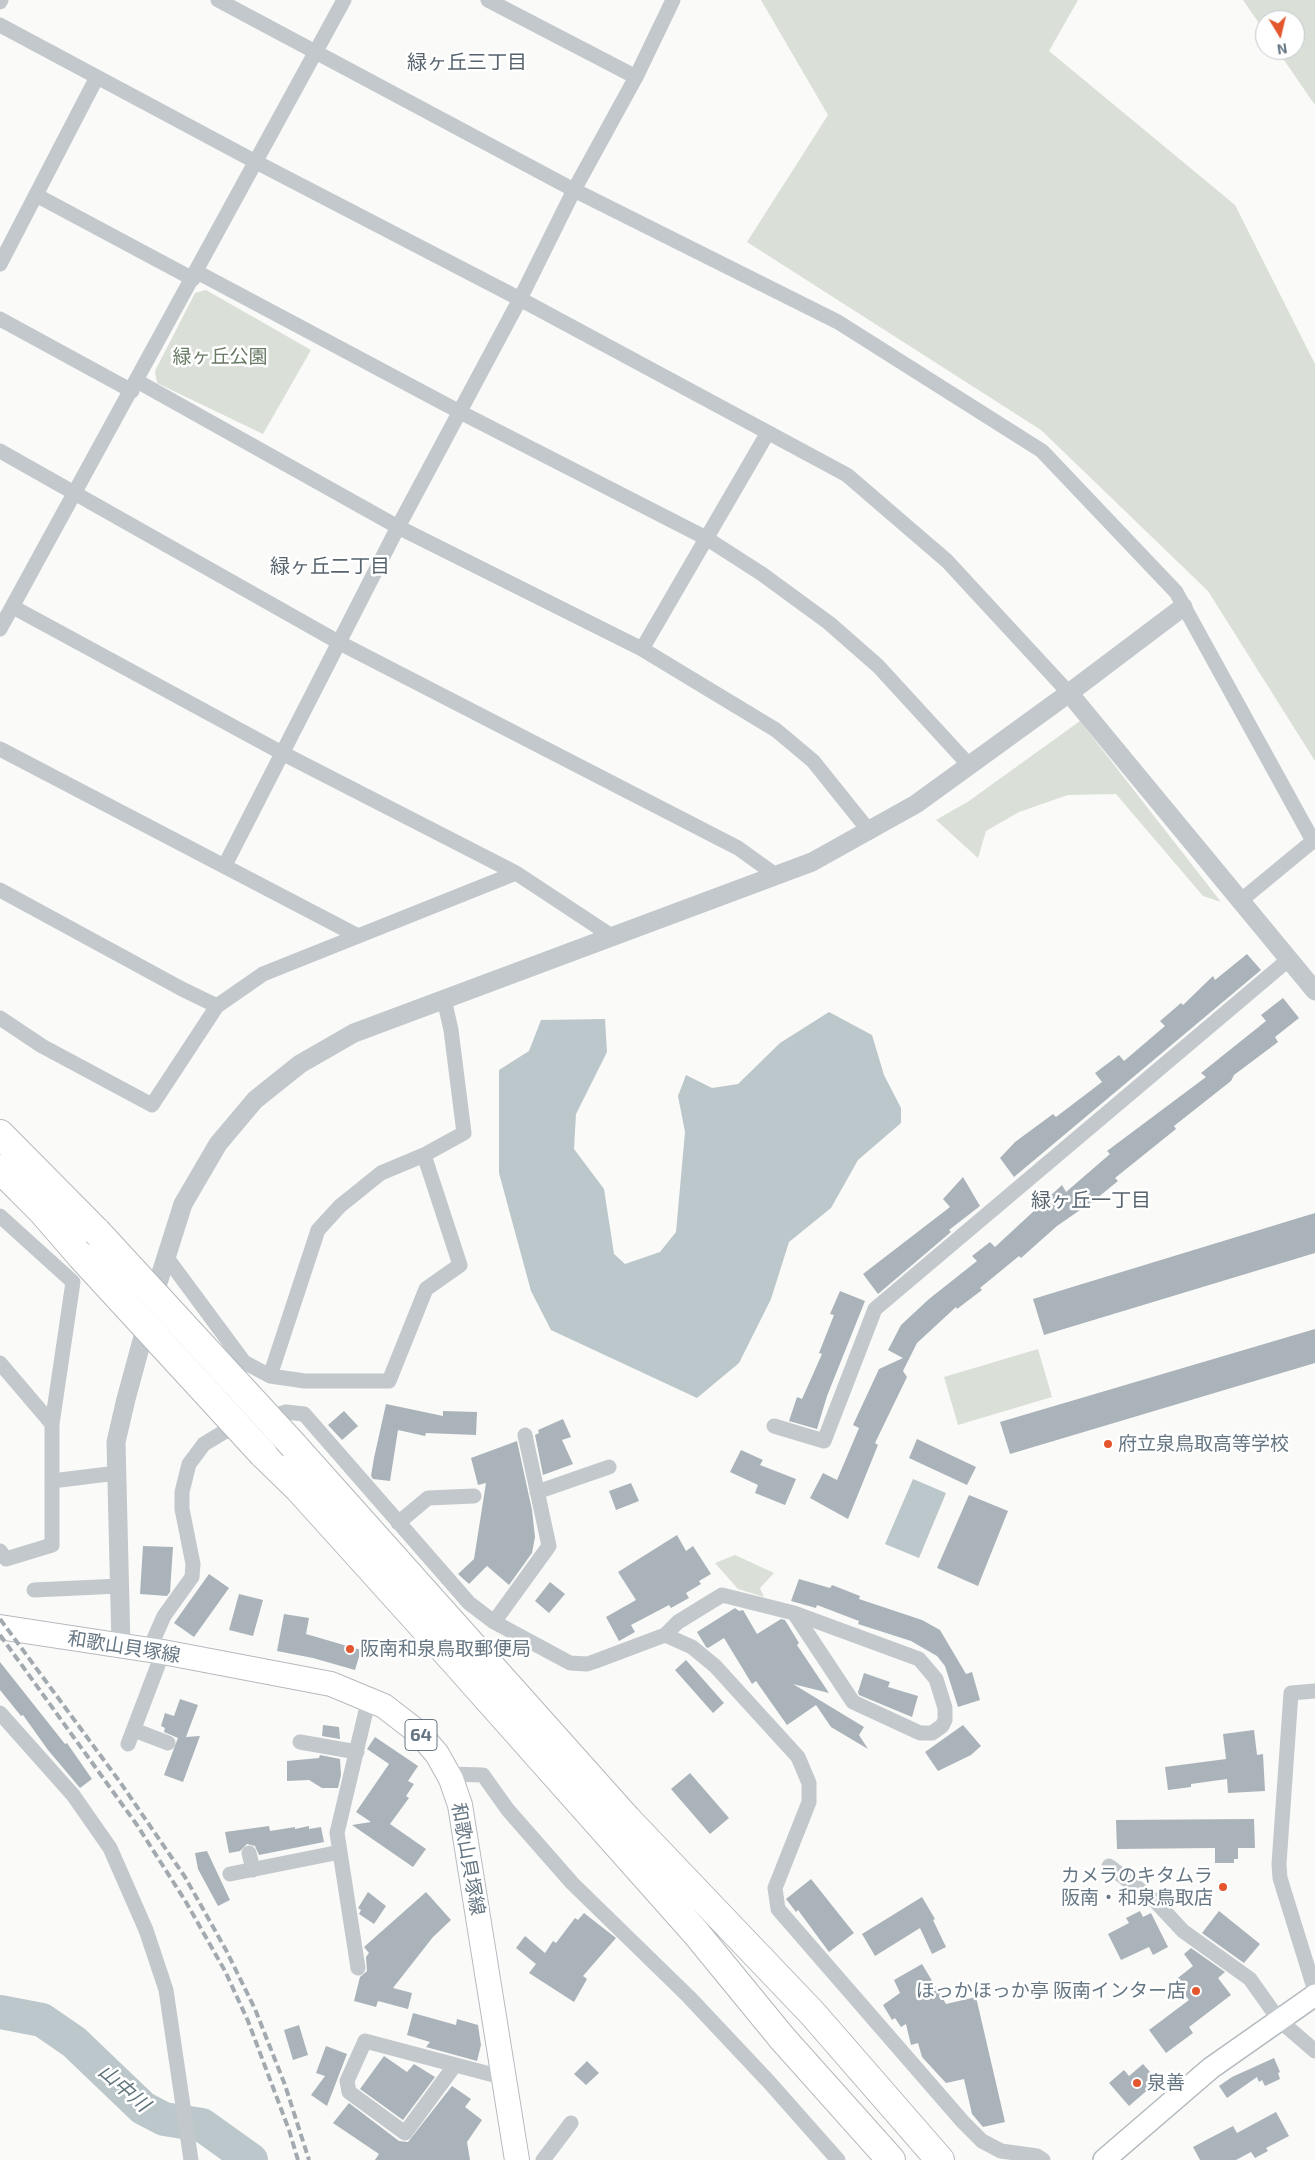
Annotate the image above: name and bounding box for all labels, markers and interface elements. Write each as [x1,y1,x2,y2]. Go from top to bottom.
north arrow [1255,10,1305,60]
text: N [1276,40,1289,59]
district label: 緑ヶ丘三丁目 [407,50,527,74]
park label: 緑ヶ丘公園 [173,346,267,368]
district label: 緑ヶ丘二丁目 [270,554,390,578]
district label: 緑ヶ丘一丁目 [1031,1188,1151,1212]
place label: 府立泉鳥取高等学校 [1118,1433,1289,1455]
marker: 府立泉鳥取高等学校 [1102,1438,1114,1450]
street label: 和歌山貝塚線 [66,1627,182,1667]
place label: 阪南和泉鳥取郵便局 [360,1638,531,1660]
marker: 阪南和泉鳥取郵便局 [344,1643,356,1655]
road number: 64 [405,1720,437,1750]
street label: 和歌山貝塚線 [447,1801,489,1917]
place label: カメラのキタムラ 阪南・和泉鳥取店 [1061,1865,1213,1909]
marker: カメラのキタムラ 阪南・和泉鳥取店 [1217,1881,1229,1893]
place label: ほっかほっか亭 阪南インター店 [916,1980,1186,2002]
marker: ほっかほっか亭 阪南インター店 [1190,1985,1202,1997]
water label: 山中川 [93,2059,155,2117]
place label: 泉善 [1147,2072,1185,2094]
marker: 泉善 [1131,2077,1143,2089]

